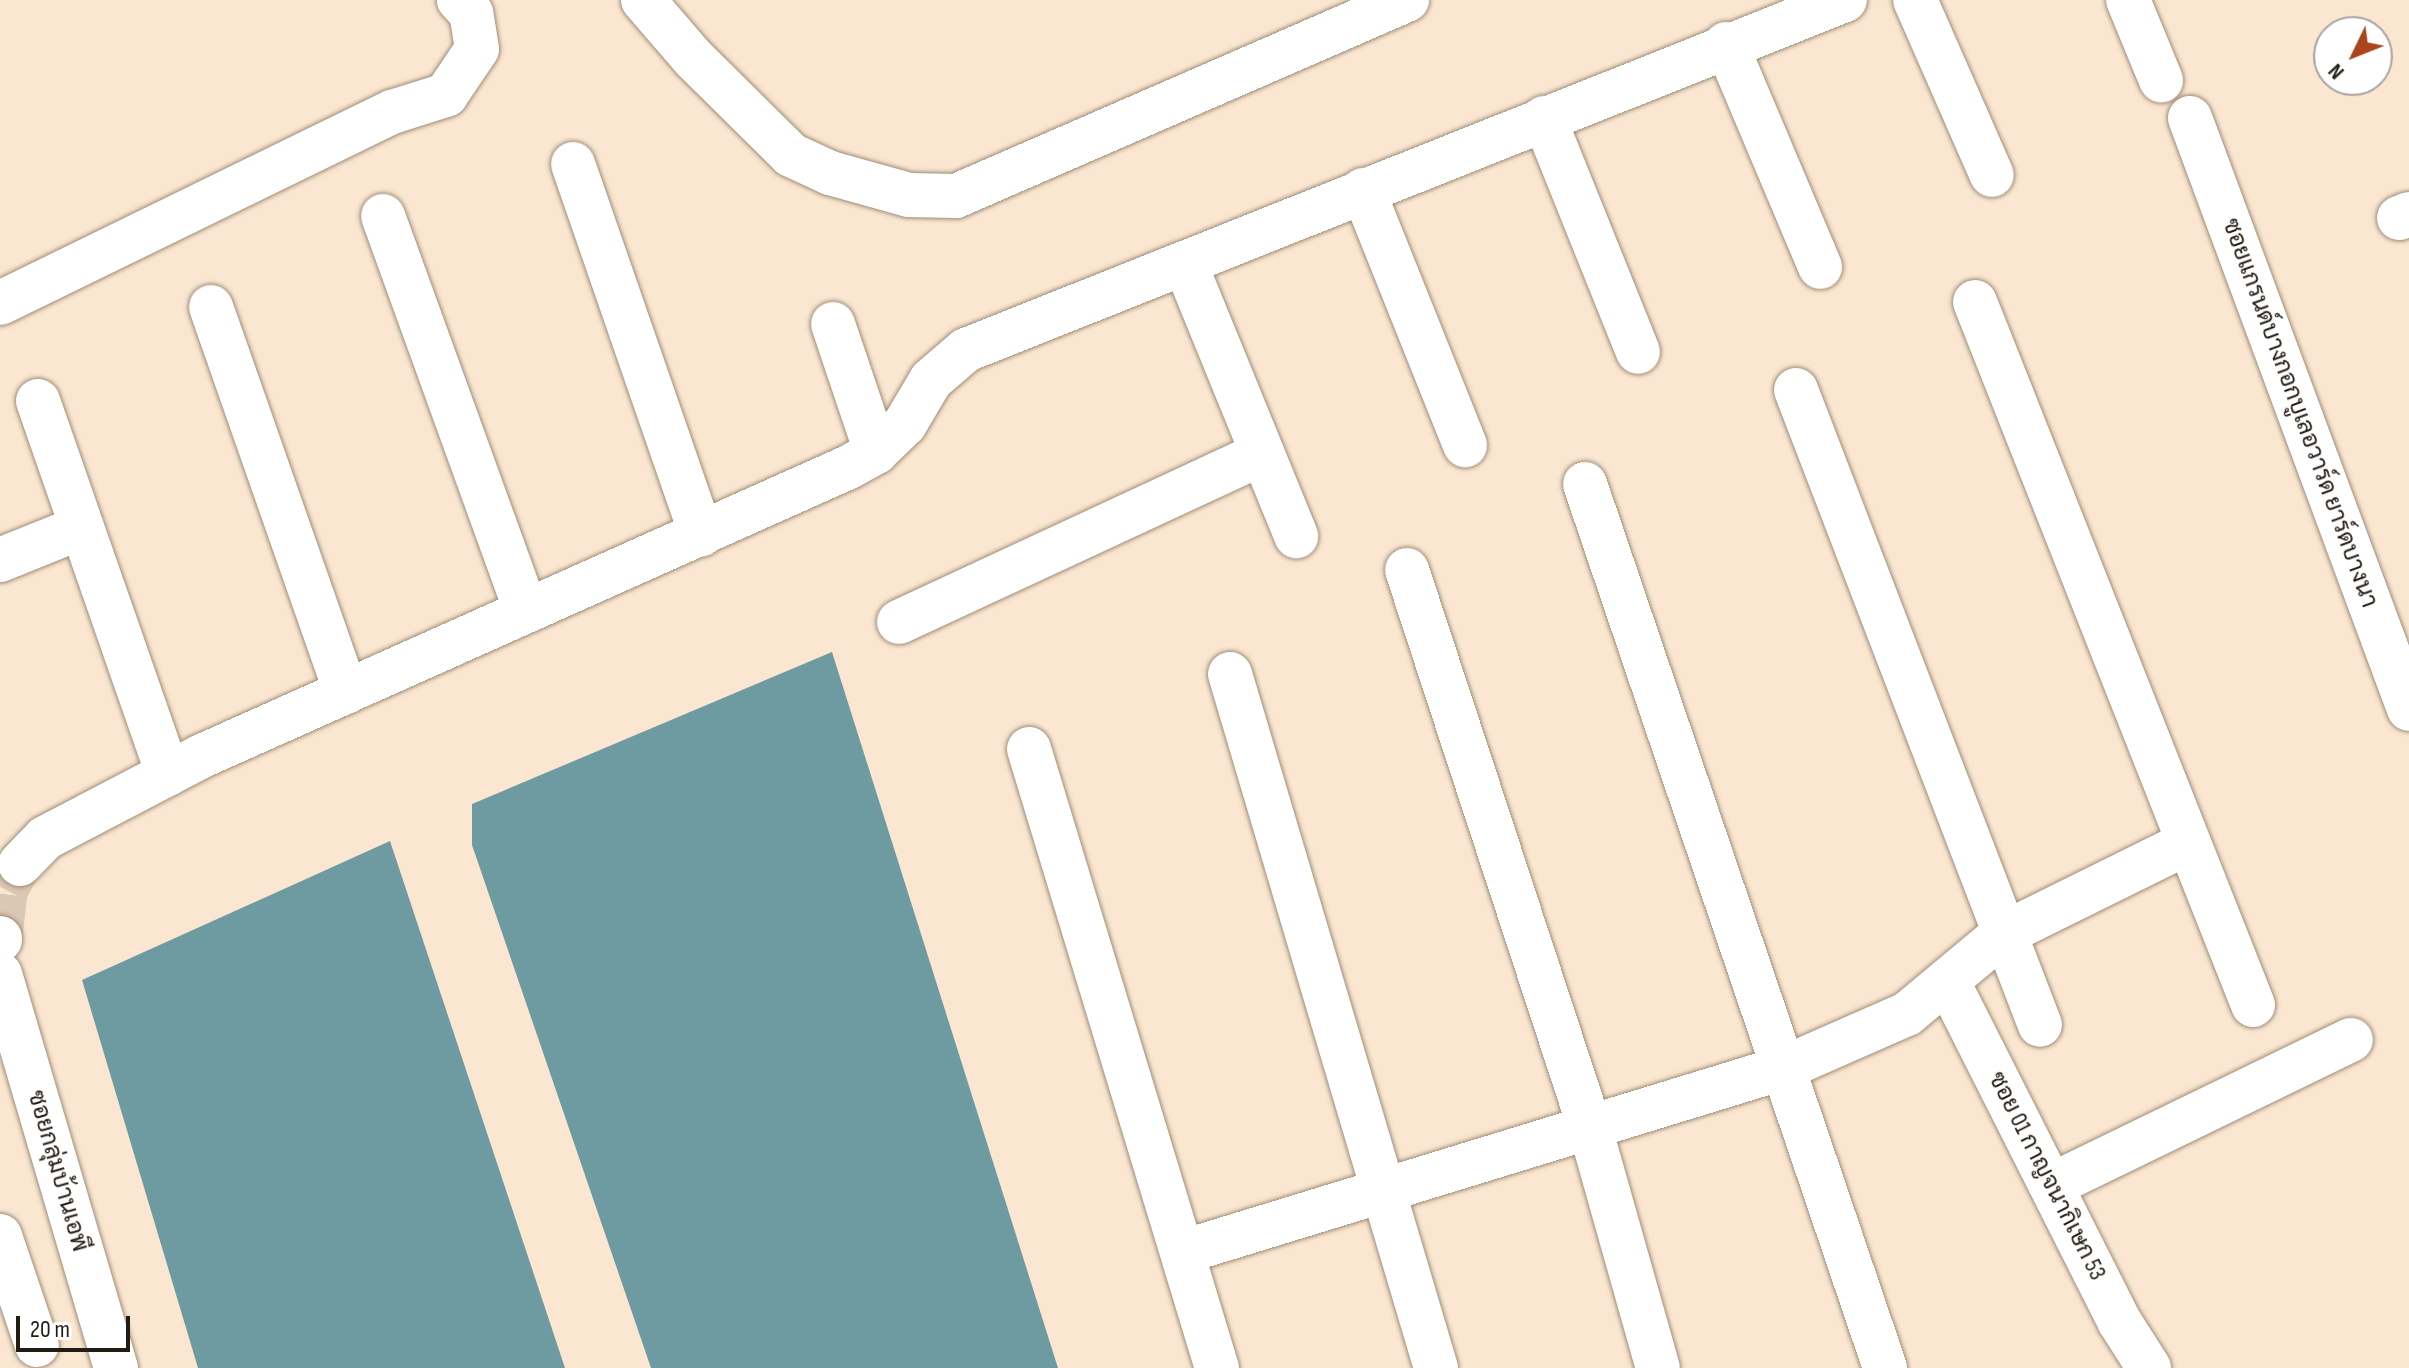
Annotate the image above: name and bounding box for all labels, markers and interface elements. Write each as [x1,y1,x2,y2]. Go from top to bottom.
north arrow [2313,16,2393,96]
text: N [2323,58,2350,85]
street label: ซอยแกรนด์บางกอกบูเลอวาร์ด ยาร์ดบางนา [2216,215,2384,611]
street label: ซอย 01 กาญจนากิเษก 53 [1982,1067,2112,1285]
street label: ซอยกลุ่มบ้านเอพี [21,1087,95,1255]
scale bar [20,1300,134,1350]
text: 20 m [30,1315,70,1344]

